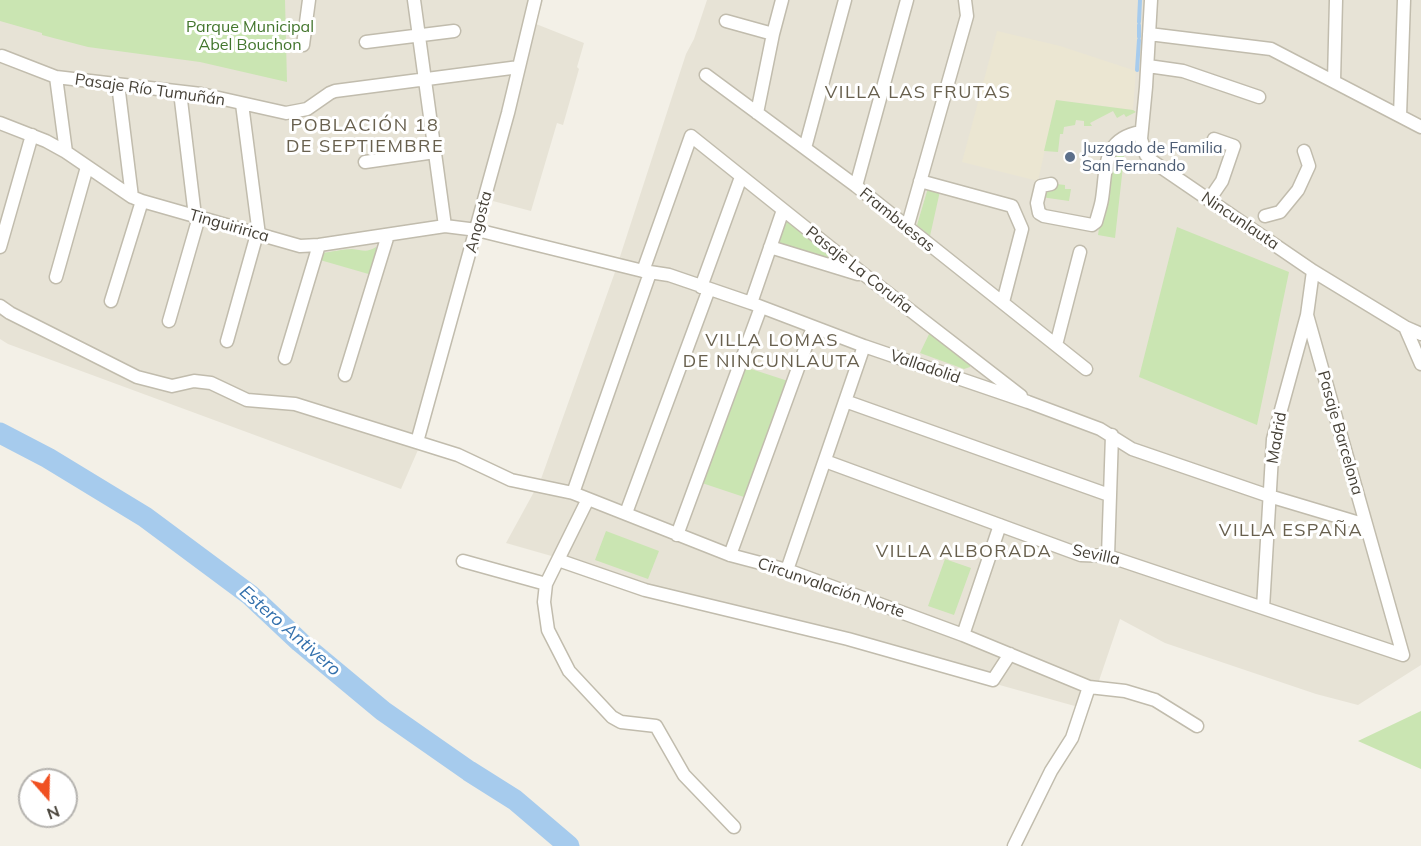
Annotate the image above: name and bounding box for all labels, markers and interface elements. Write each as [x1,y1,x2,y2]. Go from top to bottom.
park label: Parque Municipal Abel Bouchon [186,17,314,55]
street label: Pasaje Río Tumuñán [74,70,226,110]
district label: VILLA LAS FRUTAS [825,82,1011,104]
district label: POBLACIÓN 18 DE SEPTIEMBRE [286,115,444,158]
place label: Juzgado de Familia San Fernando [1082,138,1223,176]
marker: Juzgado de Familia San Fernando [1063,150,1077,164]
street label: Frambuesas [856,184,938,256]
street label: Nincunlauta [1198,188,1282,254]
street label: Angosta [462,189,496,255]
street label: Tinguiririca [187,205,271,247]
street label: Pasaje La Coruña [802,222,916,318]
district label: VILLA LOMAS DE NINCUNLAUTA [683,330,861,372]
street label: Valladolid [887,346,963,388]
street label: Pasaje Barcelona [1313,369,1367,497]
street label: Madrid [1263,411,1291,465]
district label: VILLA ESPAÑA [1219,520,1363,542]
district label: VILLA ALBORADA [876,541,1052,563]
street label: Sevilla [1070,541,1122,569]
street label: Circunvalación Norte [755,554,907,622]
water label: Estero Antivero [235,581,345,681]
north arrow [18,768,78,828]
text: N [44,802,63,825]

